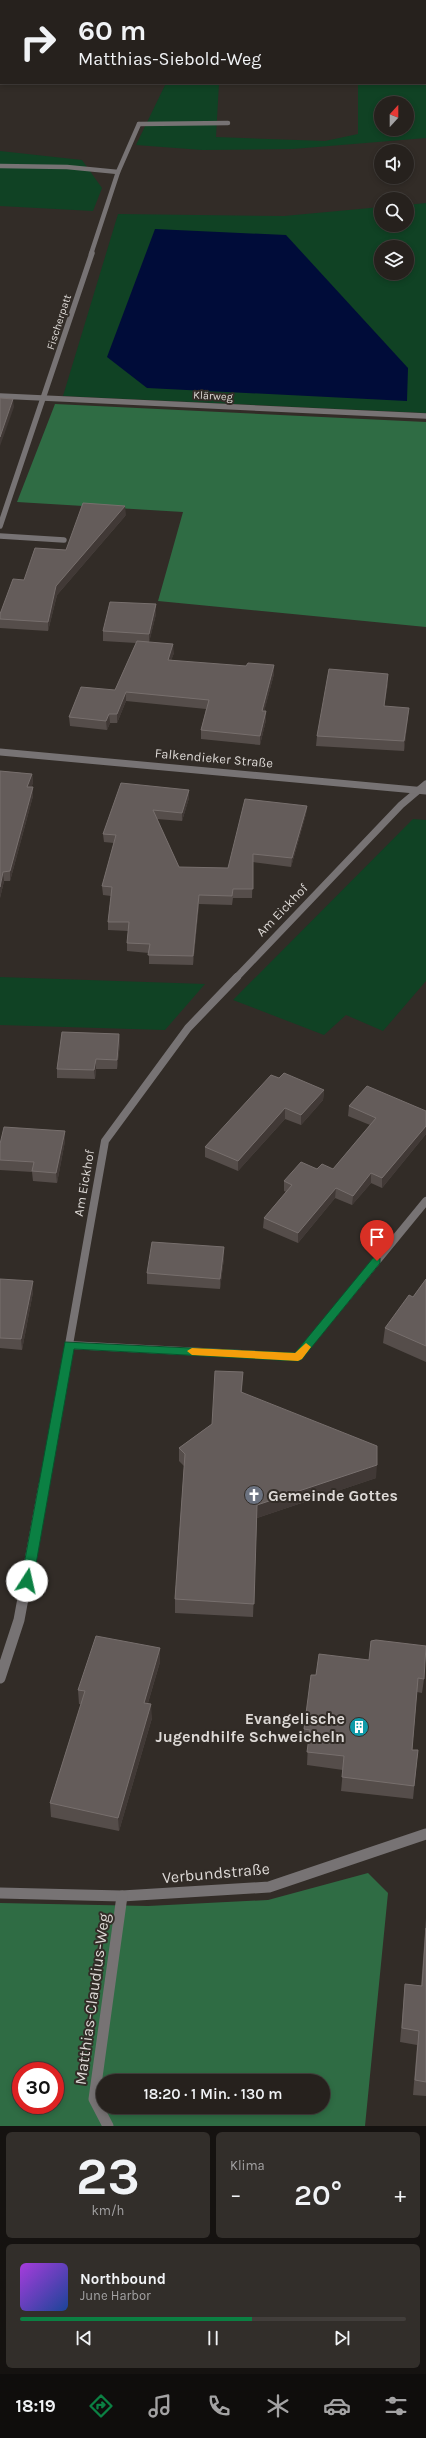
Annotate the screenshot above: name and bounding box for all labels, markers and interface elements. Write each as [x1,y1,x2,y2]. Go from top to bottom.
text: 60 m [78,14,146,47]
icon: right [12,16,64,68]
text: Matthias-Siebold-Weg [78,48,261,70]
north arrow [374,96,414,136]
map controls [374,96,414,280]
button: sound [374,144,414,184]
button: search [374,192,414,232]
button: layers [374,240,414,280]
street label: Fischerpatt [44,293,74,351]
street label: Klärweg [193,388,234,404]
street label: Falkendieker Straße [154,745,274,771]
street label: Am Eickhof [253,880,311,939]
street label: Am Eickhof [71,1148,97,1217]
pin [360,1220,394,1261]
icon: arrive [366,1226,388,1248]
church icon: Gemeinde Gottes [243,1484,265,1506]
place label: Gemeinde Gottes [268,1486,398,1505]
position arrow [6,1560,48,1602]
place label: Evangelische Jugendhilfe Schweicheln [156,1709,345,1746]
building icon: Evangelische Jugendhilfe Schweicheln [348,1716,370,1738]
street label: Verbundstraße [161,1859,271,1887]
street label: Matthias-Claudius-Weg [71,1912,113,2086]
speed limit sign: 30 [12,2062,64,2114]
text: 18:20 · 1 Min. · 130 m [144,2085,282,2103]
text: 23 [76,2146,140,2207]
text: Klima [230,2158,265,2173]
text: 20° [294,2177,342,2213]
text: − [230,2182,242,2208]
text: + [394,2182,406,2208]
text: km/h [92,2203,124,2218]
text: Northbound [80,2270,166,2288]
text: June Harbor [80,2288,151,2303]
icon: previous [73,2327,95,2349]
icon: pause [202,2327,224,2349]
icon: next [331,2327,353,2349]
icon: directions [87,2392,115,2420]
icon: music [146,2392,174,2420]
icon: phone [205,2392,233,2420]
icon: climate [264,2392,292,2420]
icon: car [323,2392,351,2420]
icon: filters [382,2392,410,2420]
text: 18:19 [16,2395,56,2417]

